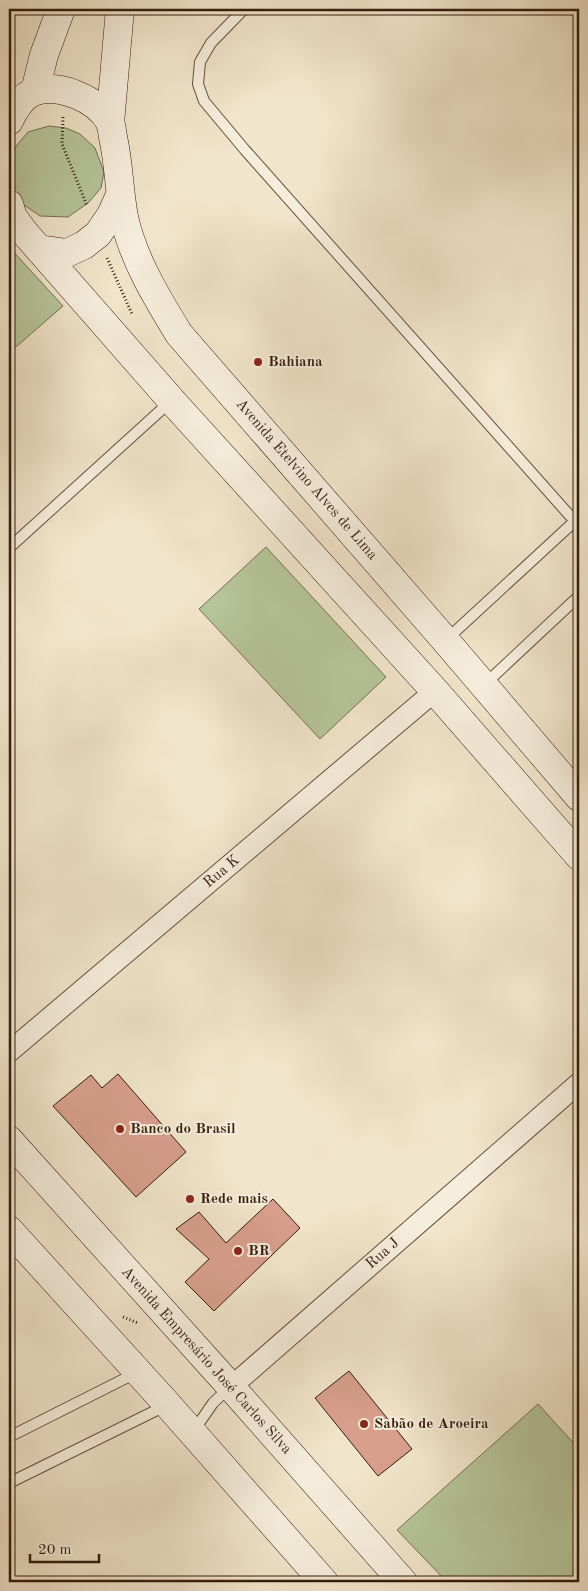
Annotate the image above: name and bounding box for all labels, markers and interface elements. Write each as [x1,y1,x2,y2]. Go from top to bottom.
place label: Bahiana [268,355,323,370]
marker: Bahiana [252,356,264,368]
street label: Avenida Etelvino Alves de Lima [232,397,380,564]
street label: Rua K [201,853,243,891]
place label: Banco do Brasil [130,1122,236,1137]
marker: Banco do Brasil [114,1123,126,1135]
place label: Rede mais [200,1192,268,1207]
marker: Rede mais [184,1193,196,1205]
street label: Rua J [364,1236,402,1272]
place label: BR [248,1244,270,1259]
marker: BR [232,1245,244,1257]
street label: Avenida Empresário José Carlos Silva [118,1264,294,1458]
place label: Sabão de Aroeira [374,1417,489,1432]
marker: Sabão de Aroeira [358,1418,370,1430]
scale bar [30,1531,99,1563]
text: 20 m [38,1543,72,1558]

